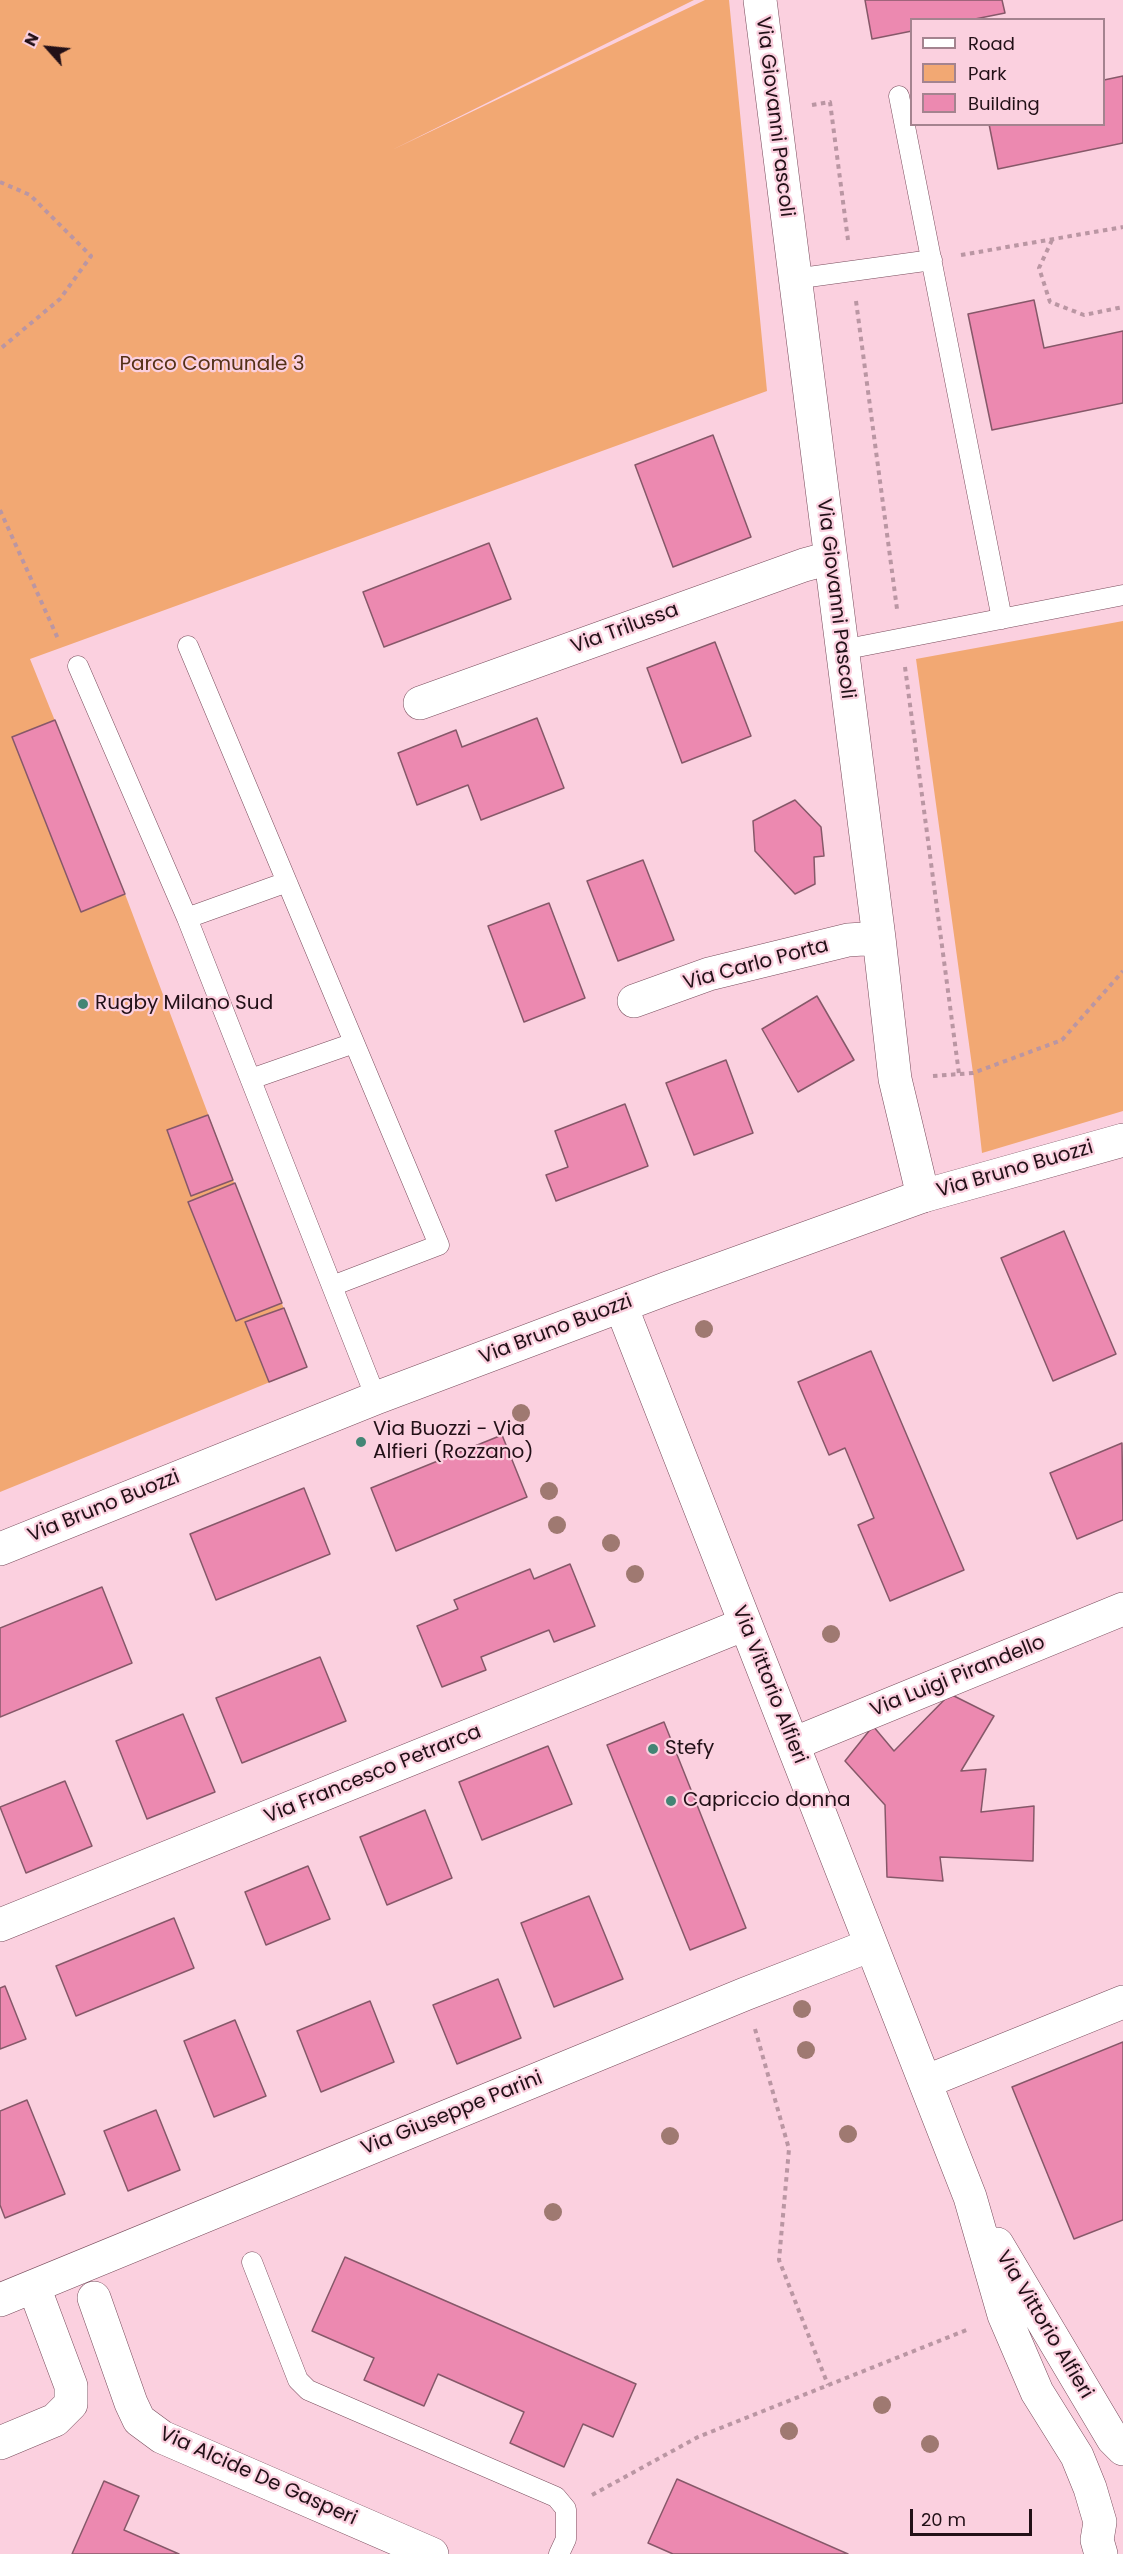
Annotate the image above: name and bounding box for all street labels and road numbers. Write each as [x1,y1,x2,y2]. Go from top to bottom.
street label: Via Giovanni Pascoli [750,16,798,218]
street label: Via Giovanni Pascoli [811,498,859,700]
street label: Via Trilussa [568,598,682,660]
street label: Via Carlo Porta [681,934,831,996]
street label: Via Bruno Buozzi [934,1136,1096,1204]
street label: Via Bruno Buozzi [476,1290,636,1370]
street label: Via Bruno Buozzi [25,1466,183,1548]
street label: Via Vittorio Alfieri [726,1602,812,1768]
street label: Via Luigi Pirandello [867,1631,1049,1723]
street label: Via Francesco Petrarca [261,1720,485,1830]
street label: Via Giuseppe Parini [358,2067,546,2161]
street label: Via Vittorio Alfieri [990,2247,1098,2403]
street label: Via Alcide De Gasperi [155,2423,361,2531]

